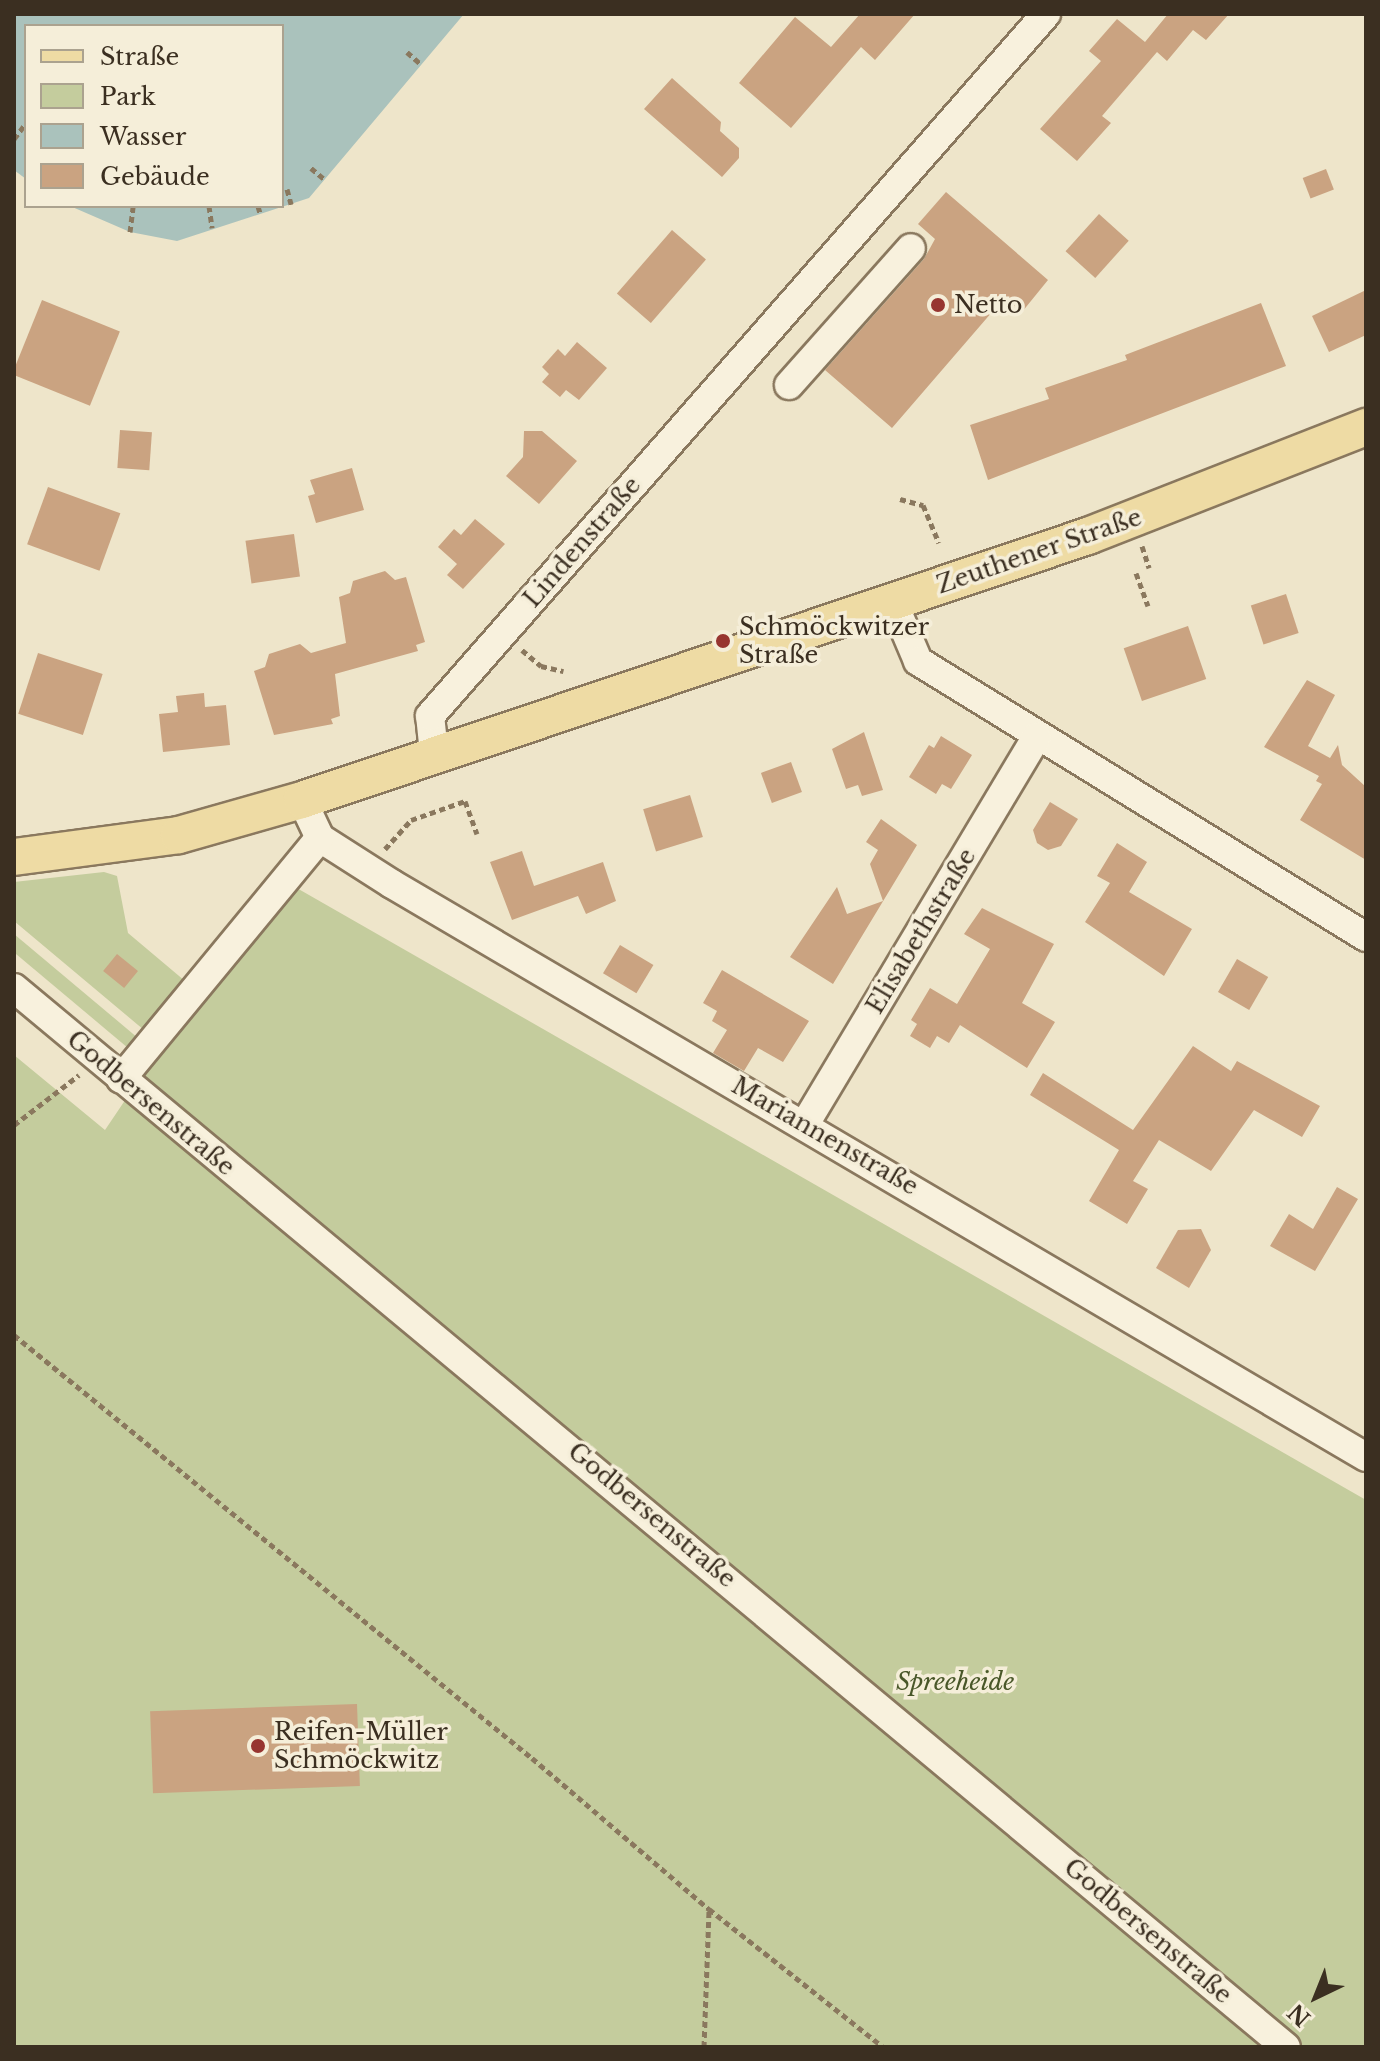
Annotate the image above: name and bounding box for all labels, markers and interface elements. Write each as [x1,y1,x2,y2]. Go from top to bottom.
legend [24,24,284,208]
text: Straße [100,42,179,71]
text: Park [100,82,156,111]
text: Wasser [100,122,186,151]
text: Gebäude [100,162,210,191]
place label: Netto [954,291,1023,319]
marker: Netto [929,296,947,314]
street label: Lindenstraße [517,471,647,613]
street label: Zeuthener Straße [932,502,1146,600]
place label: Schmöckwitzer Straße [739,613,929,669]
marker: Schmöckwitzer Straße [714,632,732,650]
street label: Elisabethstraße [860,843,982,1019]
street label: Godbersenstraße [61,1025,241,1181]
street label: Mariannenstraße [727,1071,923,1201]
street label: Godbersenstraße [562,1437,742,1593]
park label: Spreeheide [896,1668,1014,1696]
place label: Reifen-Müller Schmöckwitz [274,1718,448,1774]
marker: Reifen-Müller Schmöckwitz [249,1737,267,1755]
street label: Godbersenstraße [1058,1853,1238,2009]
north arrow [1276,1957,1356,2037]
text: N [1283,1998,1316,2032]

